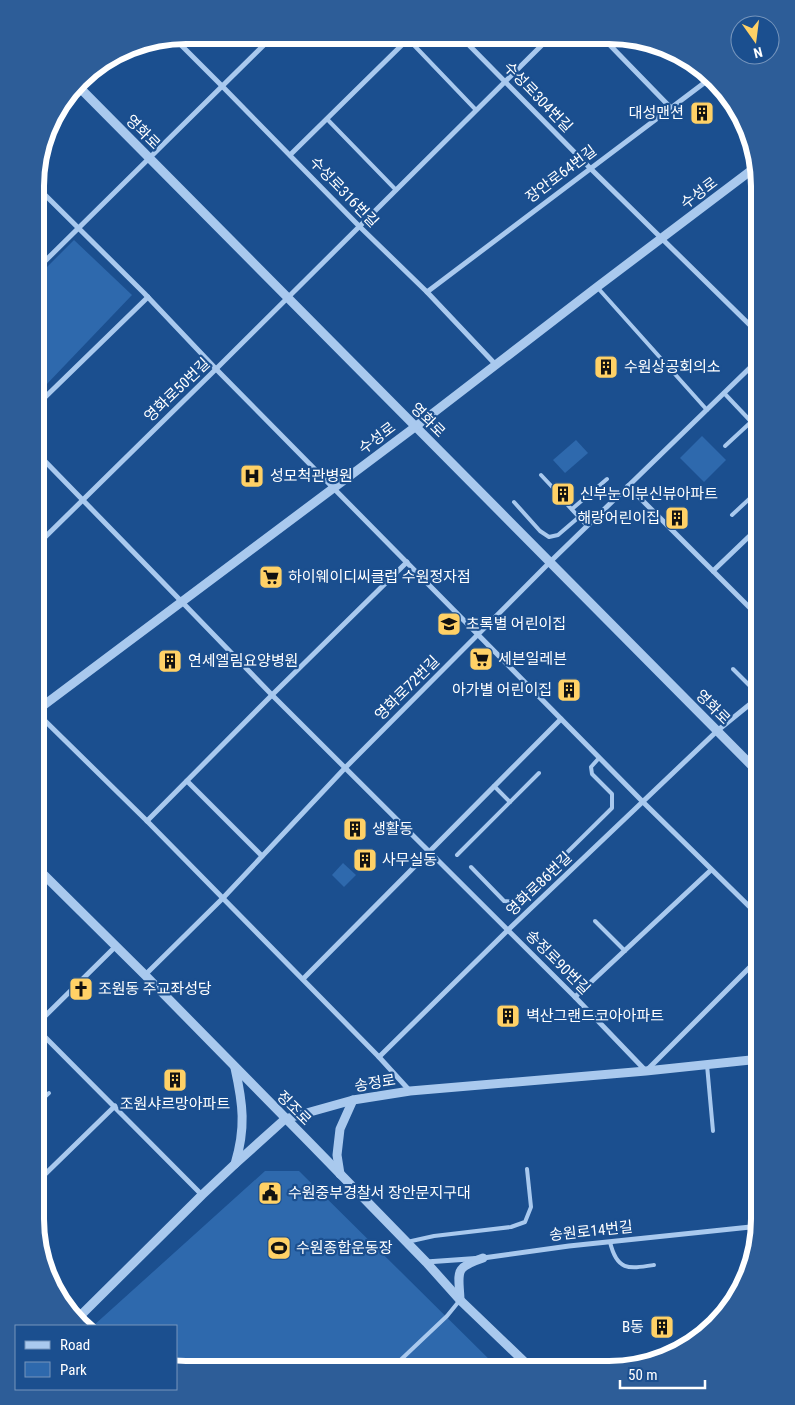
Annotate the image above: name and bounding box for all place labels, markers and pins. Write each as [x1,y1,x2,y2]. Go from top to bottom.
building icon: 대성맨션 [689,100,715,126]
place label: 대성맨션 [629,104,684,122]
building icon: 수원상공회의소 [593,354,619,380]
place label: 수원상공회의소 [624,358,721,376]
hospital icon: 성모척관병원 [239,463,265,489]
place label: 성모척관병원 [270,467,353,485]
building icon: 신부눈이부신뷰아파트 [550,481,576,507]
place label: 신부눈이부신뷰아파트 [580,485,718,503]
building icon: 해랑어린이집 [664,505,690,531]
place label: 해랑어린이집 [577,509,660,527]
supermarket icon: 하이웨이디씨클럽 수원정자점 [258,564,284,590]
place label: 하이웨이디씨클럽 수원정자점 [288,568,471,586]
school or university icon: 초록별 어린이집 [436,611,462,637]
place label: 초록별 어린이집 [466,615,566,633]
supermarket icon: 세븐일레븐 [468,646,494,672]
building icon: 연세엘림요양병원 [157,648,183,674]
place label: 세븐일레븐 [498,650,567,668]
place label: 연세엘림요양병원 [188,652,298,670]
building icon: 아가별 어린이집 [556,677,582,703]
place label: 아가별 어린이집 [452,681,552,699]
building icon: 생활동 [342,816,368,842]
place label: 생활동 [372,820,413,838]
building icon: 사무실동 [352,847,378,873]
place label: 사무실동 [382,851,437,869]
church icon: 조원동 주교좌성당 [68,976,94,1002]
place label: 조원동 주교좌성당 [98,980,212,998]
building icon: 벽산그랜드코아아파트 [495,1003,521,1029]
place label: 벽산그랜드코아아파트 [526,1007,664,1025]
building icon: 조원샤르망아파트 [162,1067,188,1093]
place label: 조원샤르망아파트 [120,1095,230,1113]
public building icon: 수원중부경찰서 장안문지구대 [257,1180,283,1206]
place label: 수원중부경찰서 장안문지구대 [288,1184,471,1202]
sports icon: 수원종합운동장 [266,1235,292,1261]
place label: 수원종합운동장 [296,1239,393,1257]
building icon: B동 [649,1314,675,1340]
place label: B동 [622,1318,644,1336]

